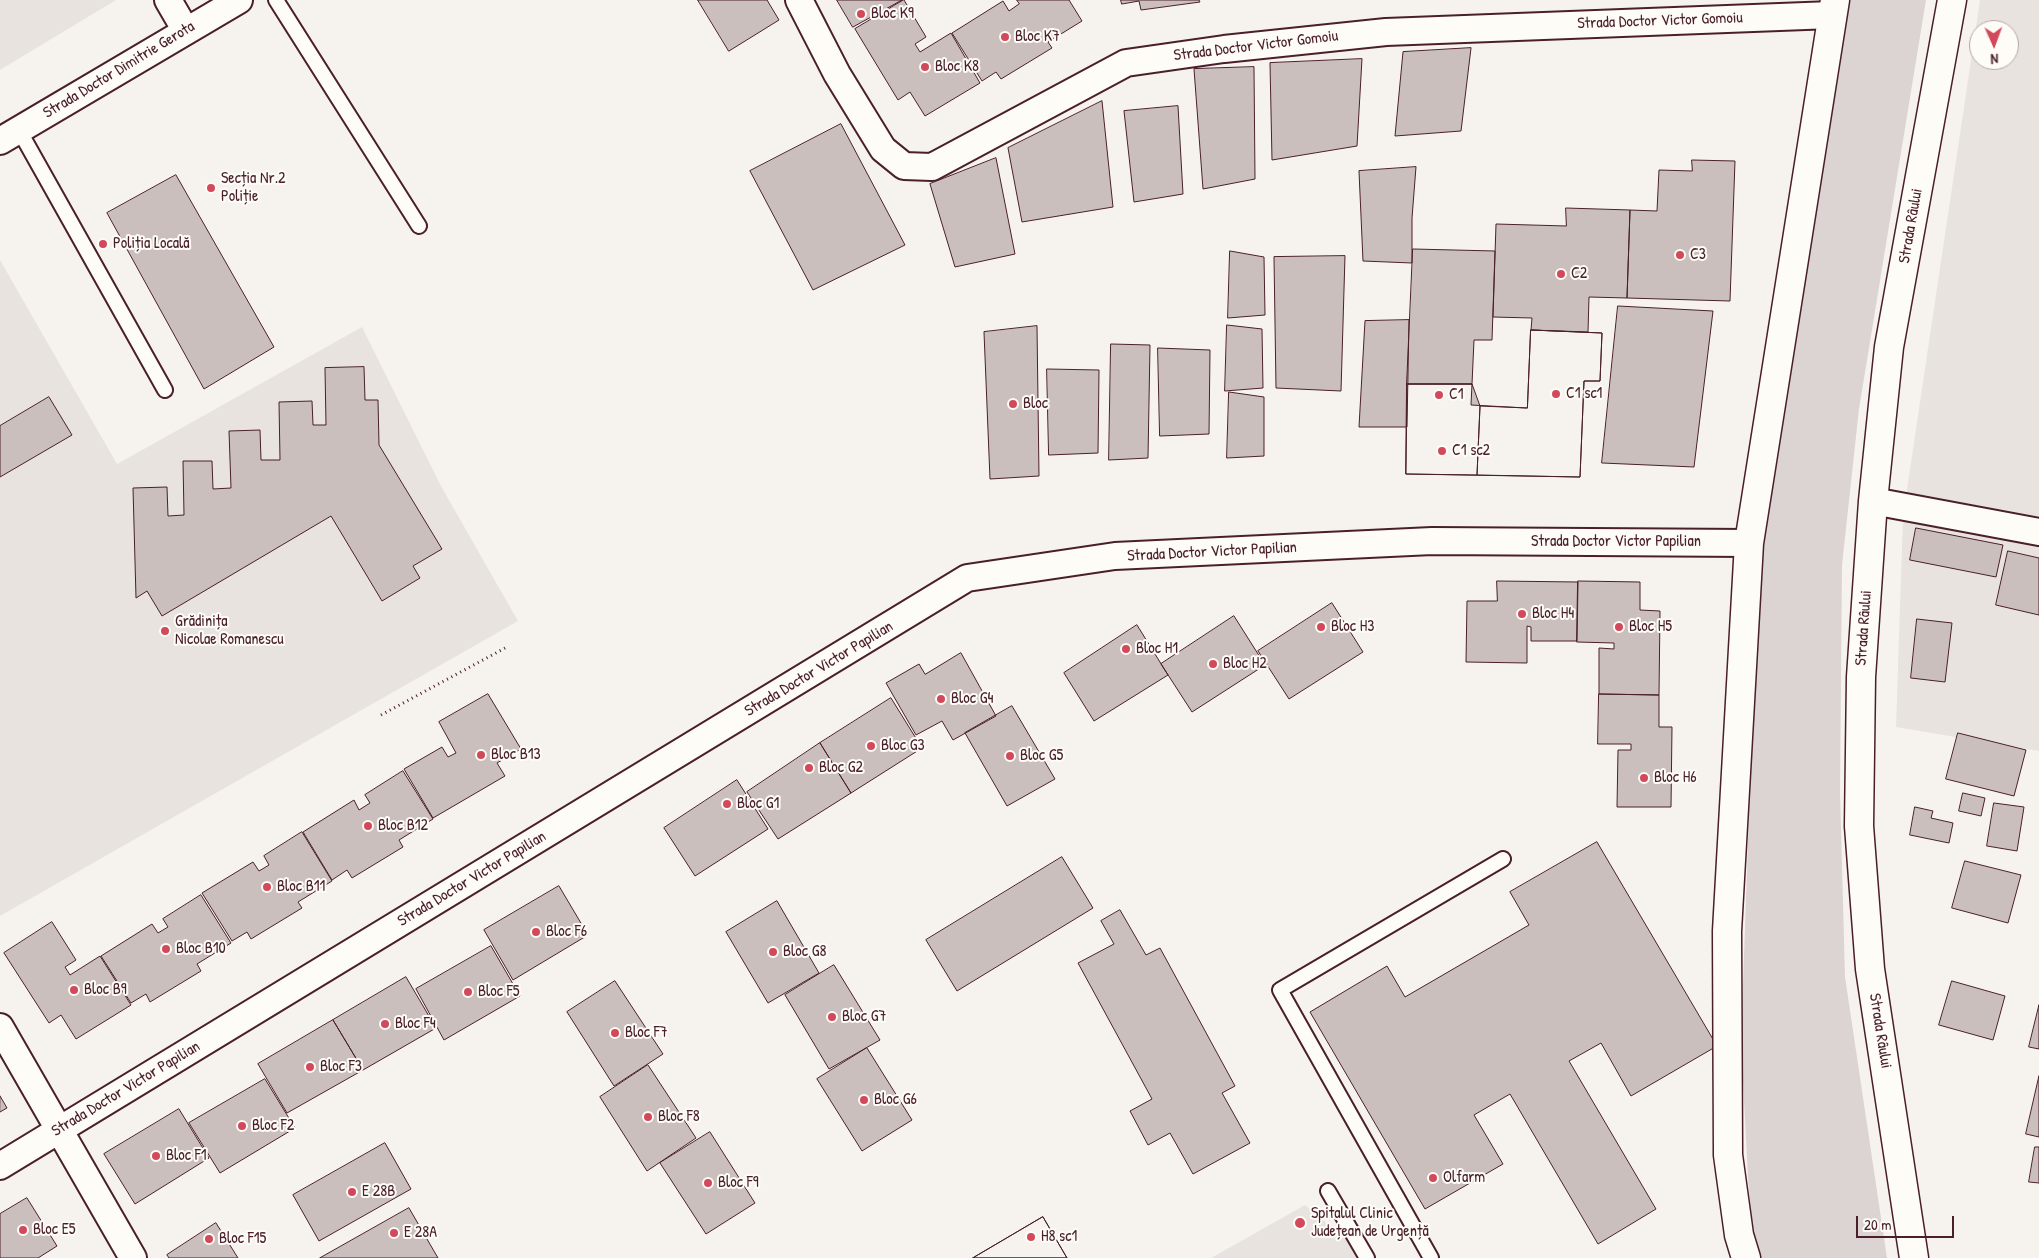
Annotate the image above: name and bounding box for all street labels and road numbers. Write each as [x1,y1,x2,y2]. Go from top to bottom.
street label: Strada Doctor Victor Gomoiu [1577,9,1743,33]
street label: Strada Doctor Dimitrie Gerota [40,17,198,123]
street label: Strada Doctor Victor Gomoiu [1173,26,1339,66]
street label: Strada Râului [1895,187,1927,265]
street label: Strada Doctor Victor Papilian [1531,532,1701,552]
street label: Strada Doctor Victor Papilian [1127,538,1297,566]
street label: Strada Râului [1852,590,1876,666]
street label: Strada Doctor Victor Papilian [741,617,897,721]
street label: Strada Doctor Victor Papilian [394,827,550,931]
street label: Strada Râului [1865,992,1895,1070]
street label: Strada Doctor Victor Papilian [48,1037,204,1141]

